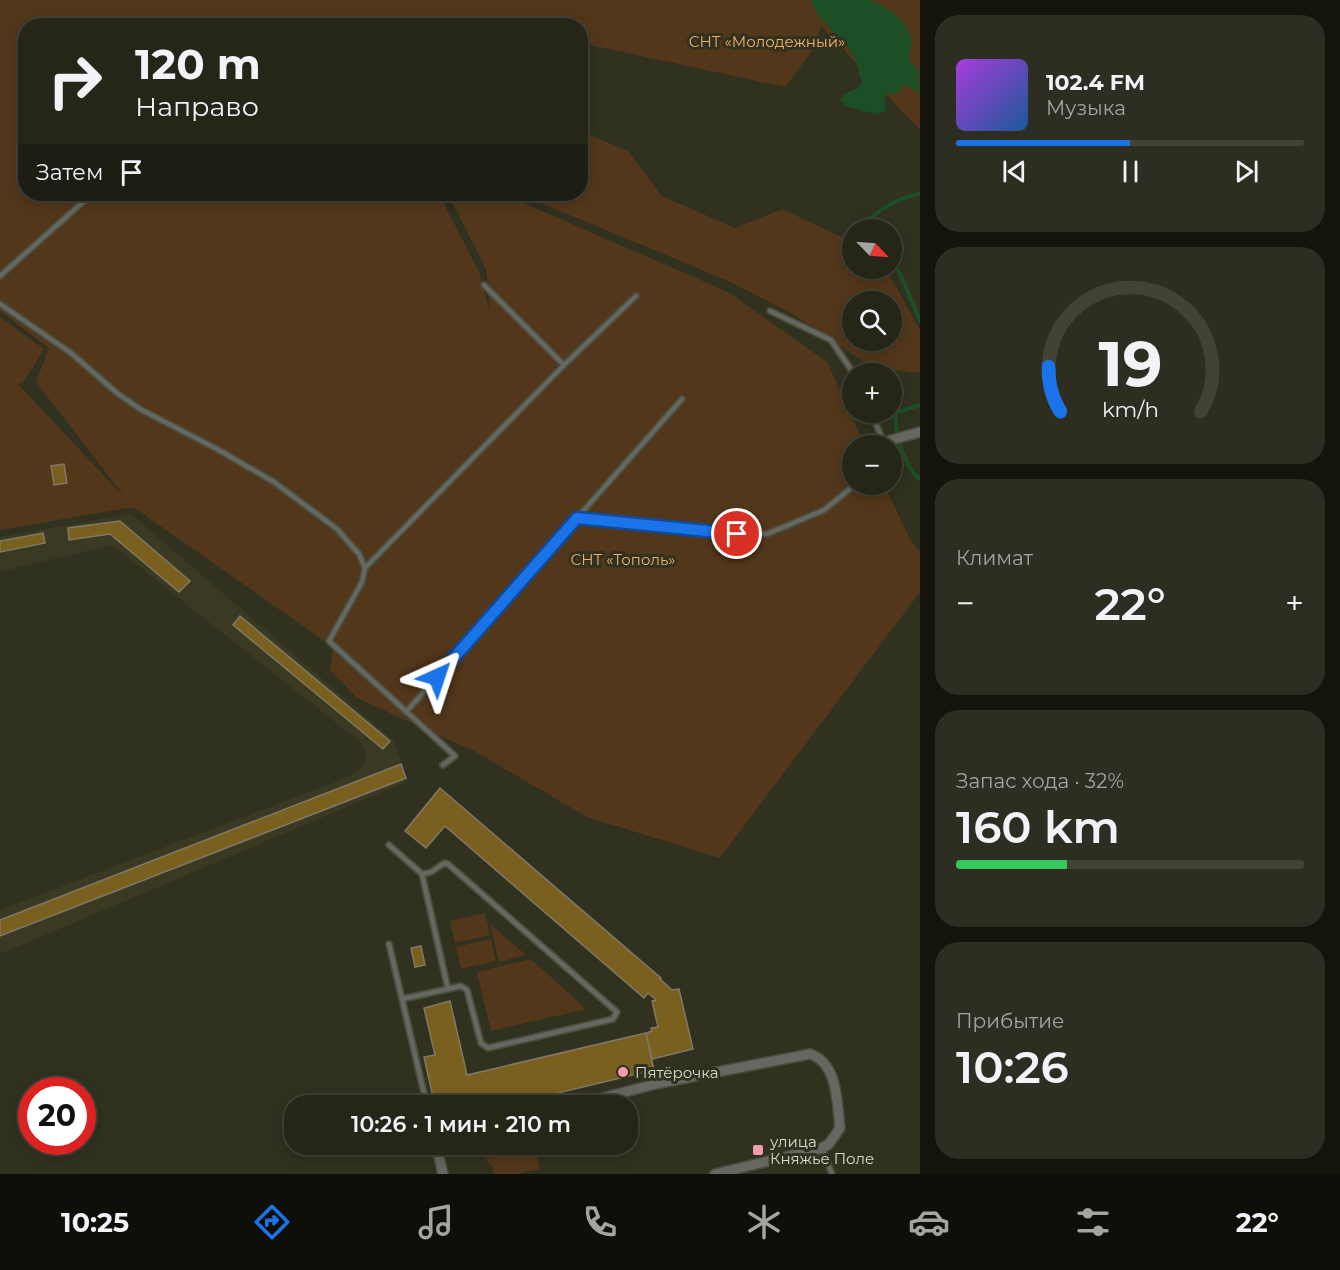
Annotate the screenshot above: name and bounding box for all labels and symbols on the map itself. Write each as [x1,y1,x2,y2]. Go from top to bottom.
park label: СНТ «Молодежный» [689,32,845,51]
north arrow [842,219,902,279]
pin [711,508,762,559]
park label: СНТ «Тополь» [571,550,676,569]
position arrow [405,645,469,709]
place label: Пятёрочка [635,1063,719,1082]
marker: Пятёрочка [616,1065,630,1079]
speed limit sign: 20 [18,1077,96,1155]
place label: улица Княжье Поле [769,1132,874,1168]
marker: улица Княжье Поле [751,1143,765,1157]

